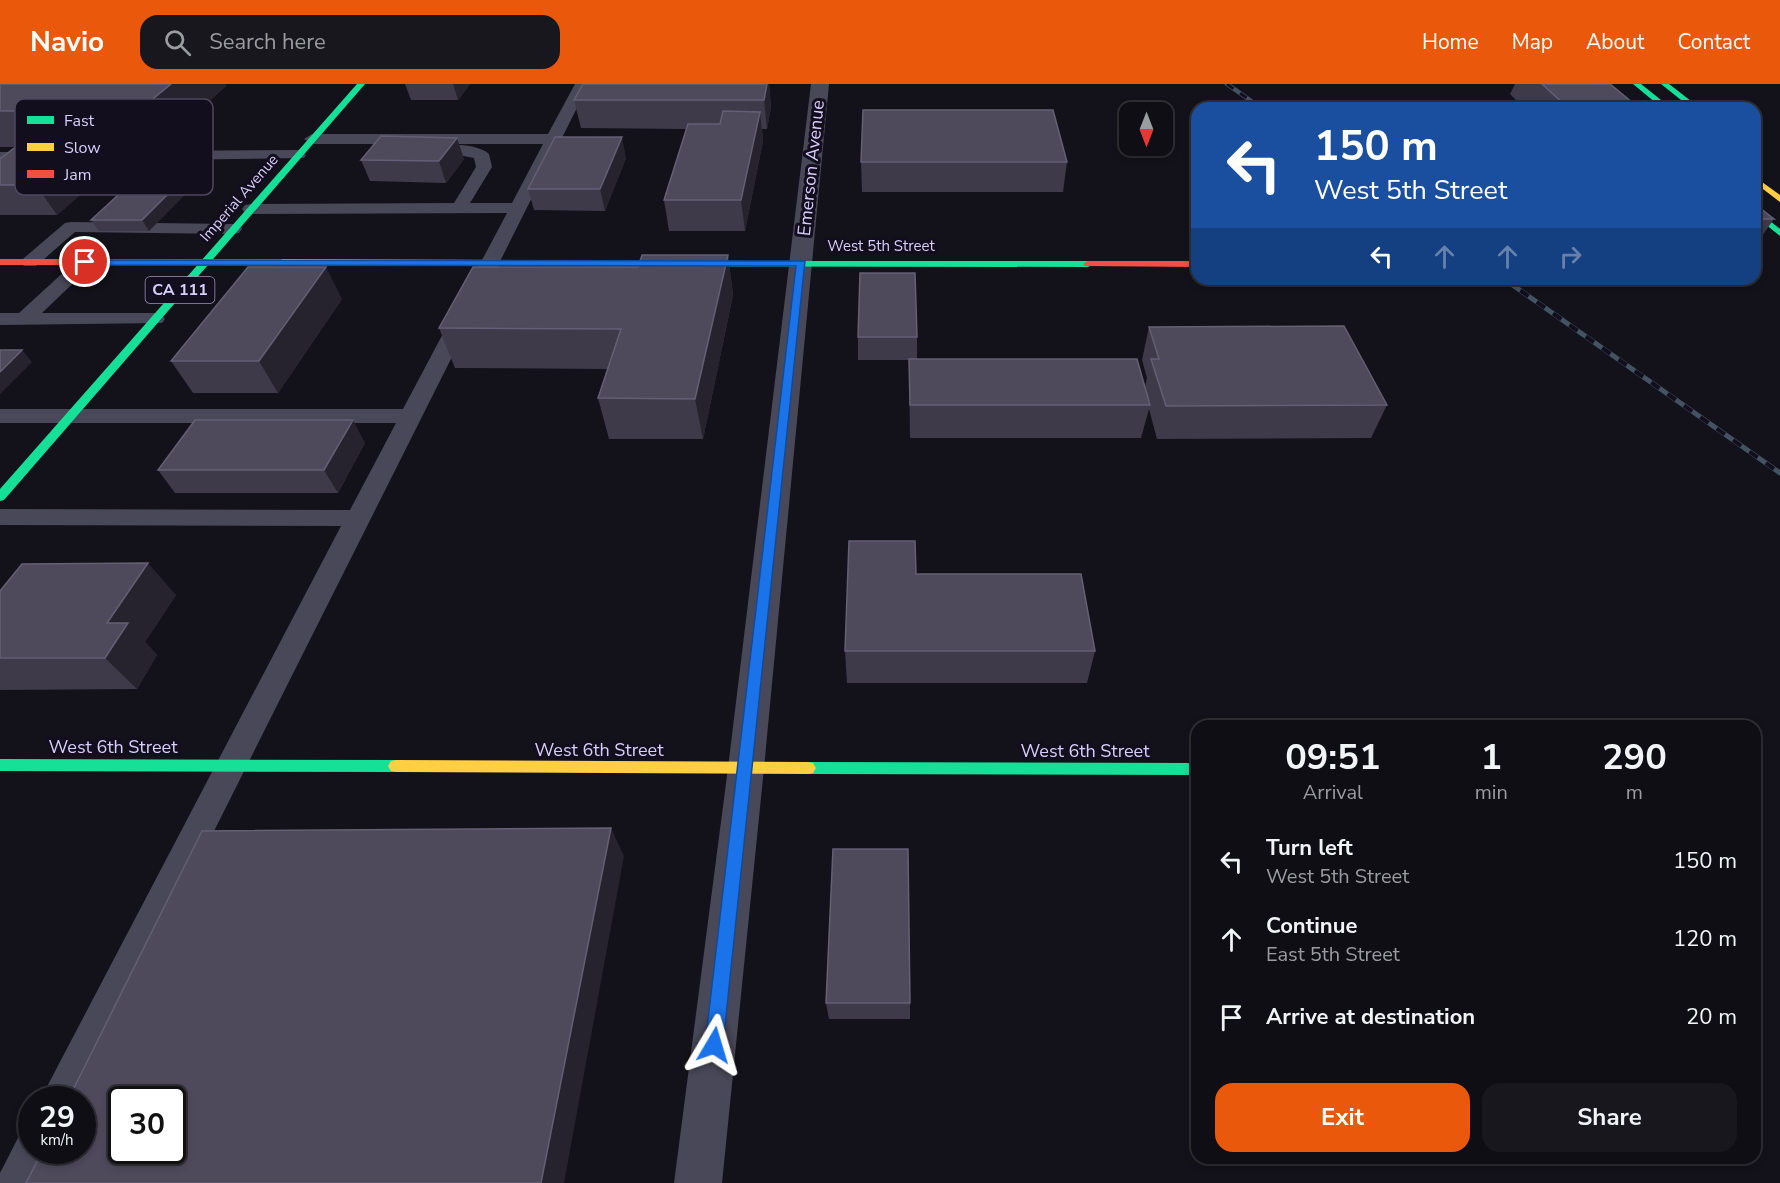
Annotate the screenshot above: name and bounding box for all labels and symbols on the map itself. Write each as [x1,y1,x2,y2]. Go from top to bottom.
legend [15,99,213,195]
street label: Emerson Avenue [792,99,830,237]
north arrow [1119,102,1173,156]
text: Fast [64,110,95,132]
text: Slow [64,137,101,159]
street label: Imperial Avenue [196,150,282,246]
text: Jam [63,164,91,186]
pin [59,236,110,287]
street label: West 5th Street [827,236,935,256]
road number: CA 111 [146,277,214,303]
street label: West 6th Street [49,735,178,759]
street label: West 6th Street [535,738,664,762]
street label: West 6th Street [1021,739,1150,763]
position arrow [682,1013,746,1077]
speed limit sign: 30 [108,1086,186,1164]

